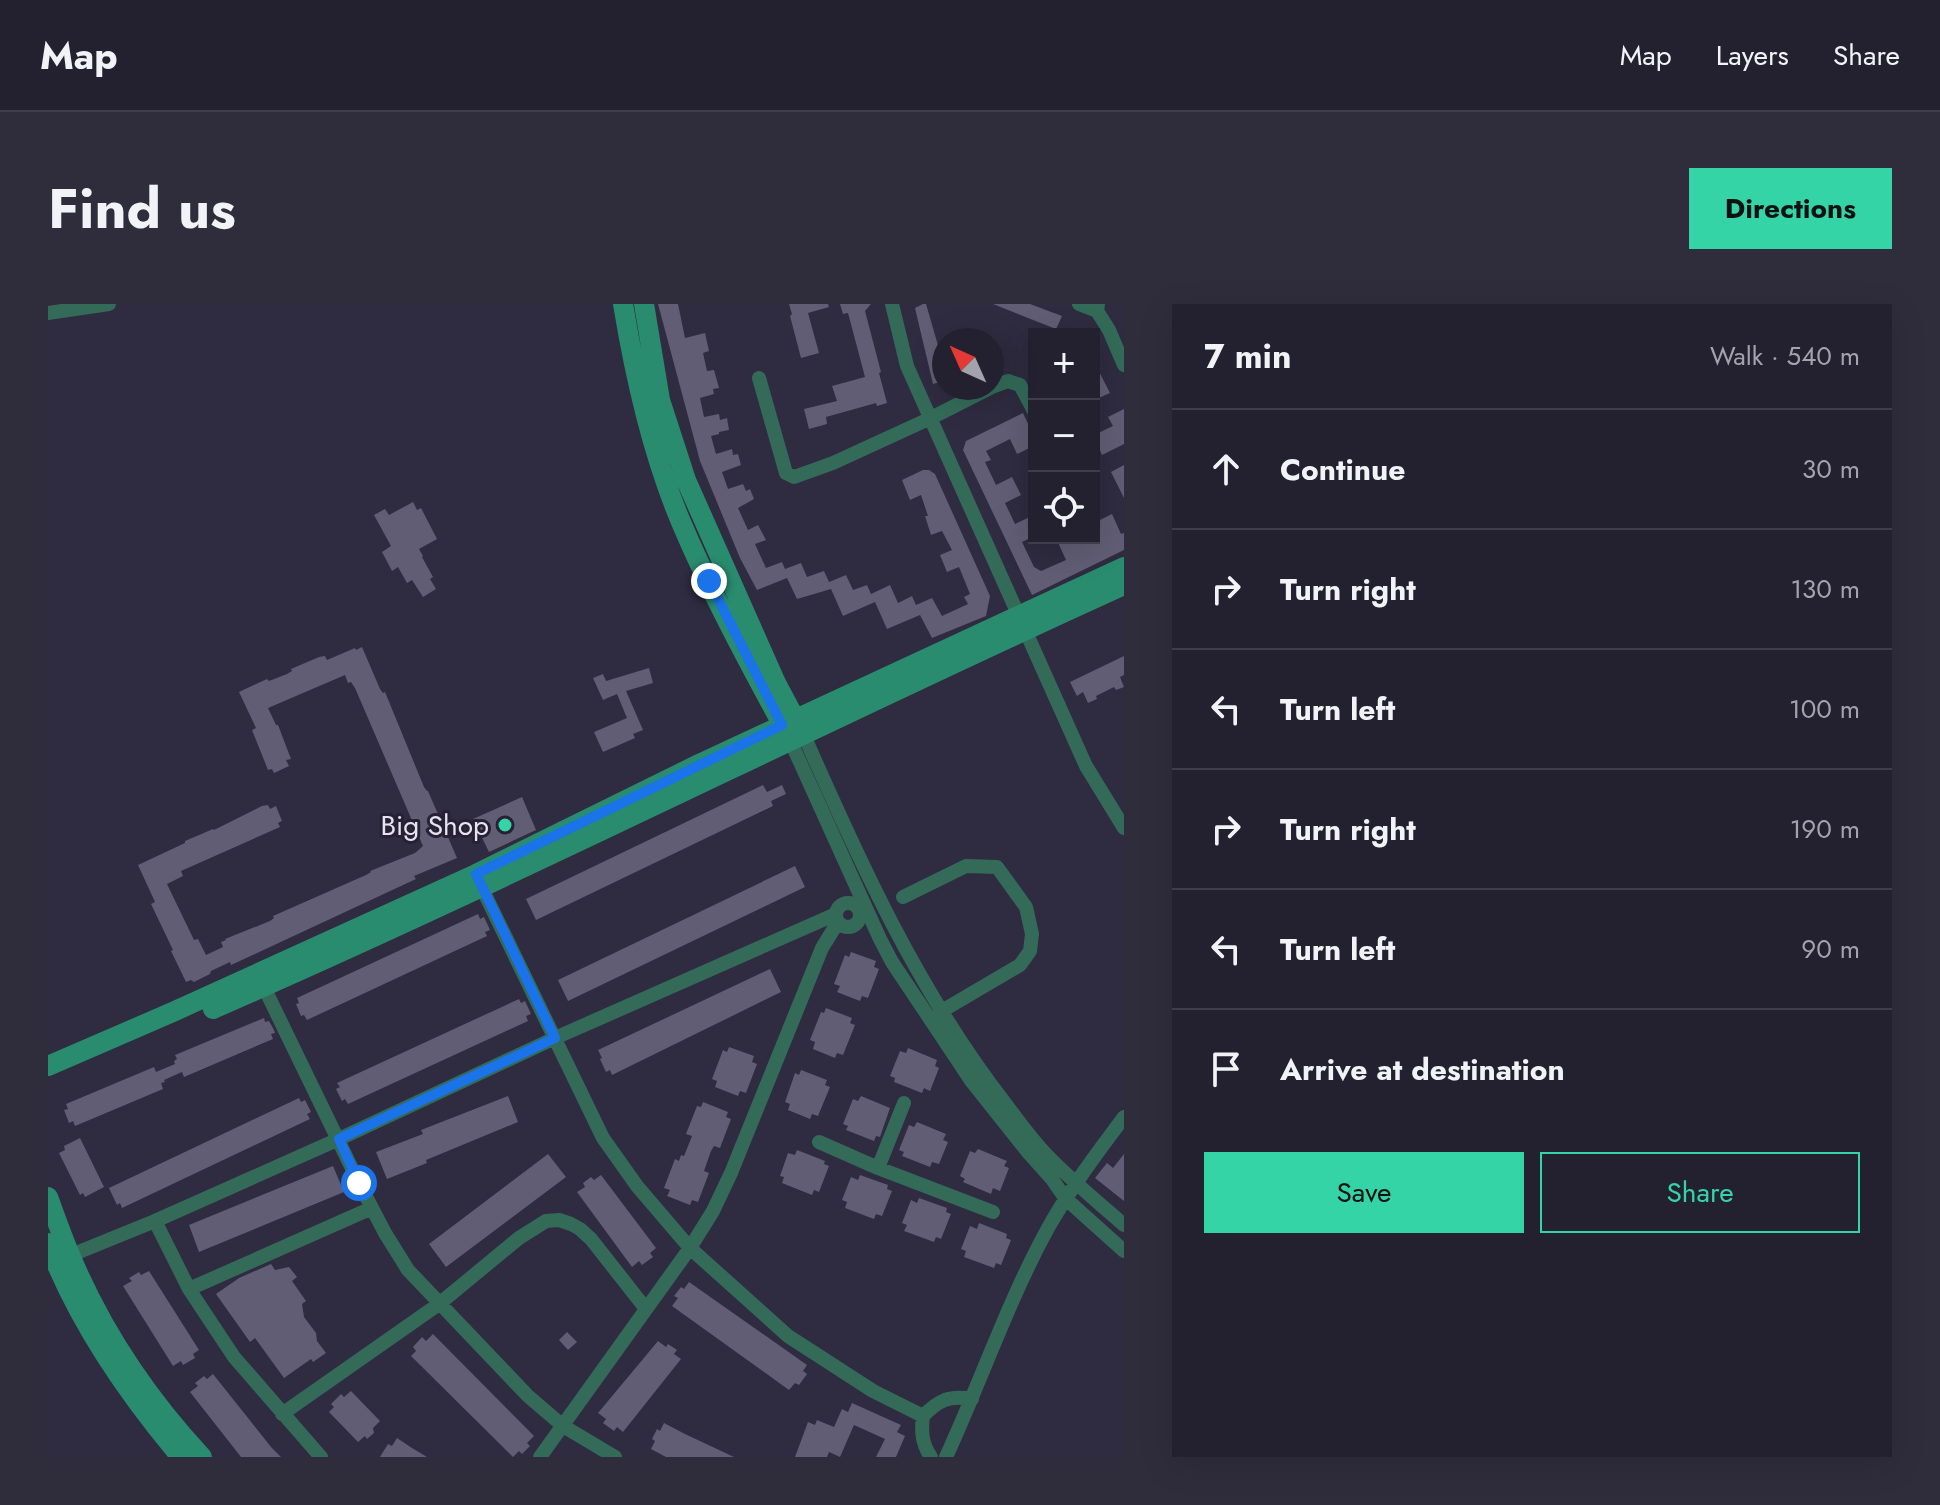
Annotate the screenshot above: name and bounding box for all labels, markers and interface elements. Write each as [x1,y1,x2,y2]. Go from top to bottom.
text: Map [40,28,118,83]
text: Map [1620,35,1672,76]
text: Layers [1716,35,1789,76]
text: Share [1833,35,1900,76]
text: Find us [48,168,236,249]
button: Directions [1689,168,1892,249]
north arrow [932,328,1004,400]
map controls [1028,328,1100,544]
button: + [1028,328,1100,400]
text: 7 min [1204,332,1292,381]
text: Walk · 540 m [1710,337,1860,375]
button: − [1028,400,1100,472]
icon: ahead [1204,447,1248,491]
text: Continue [1280,448,1406,491]
text: 30 m [1802,450,1860,488]
button: locate [1028,472,1100,544]
route end [691,563,727,599]
icon: right [1204,567,1248,611]
text: Turn right [1280,568,1416,611]
text: 130 m [1790,570,1860,608]
icon: left [1204,687,1248,731]
text: Turn left [1280,688,1395,731]
text: 100 m [1789,690,1860,728]
place label: Big Shop [380,805,489,846]
icon: right [1204,807,1248,851]
text: Turn right [1280,808,1416,851]
text: 190 m [1790,810,1860,848]
marker: Big Shop [496,816,514,834]
icon: left [1204,927,1248,971]
text: Turn left [1280,928,1395,971]
text: 90 m [1801,930,1860,968]
icon: arrive [1204,1047,1248,1091]
text: Arrive at destination [1280,1048,1565,1091]
button: Save [1204,1152,1524,1233]
button: Share [1540,1152,1860,1233]
route start [341,1165,377,1201]

